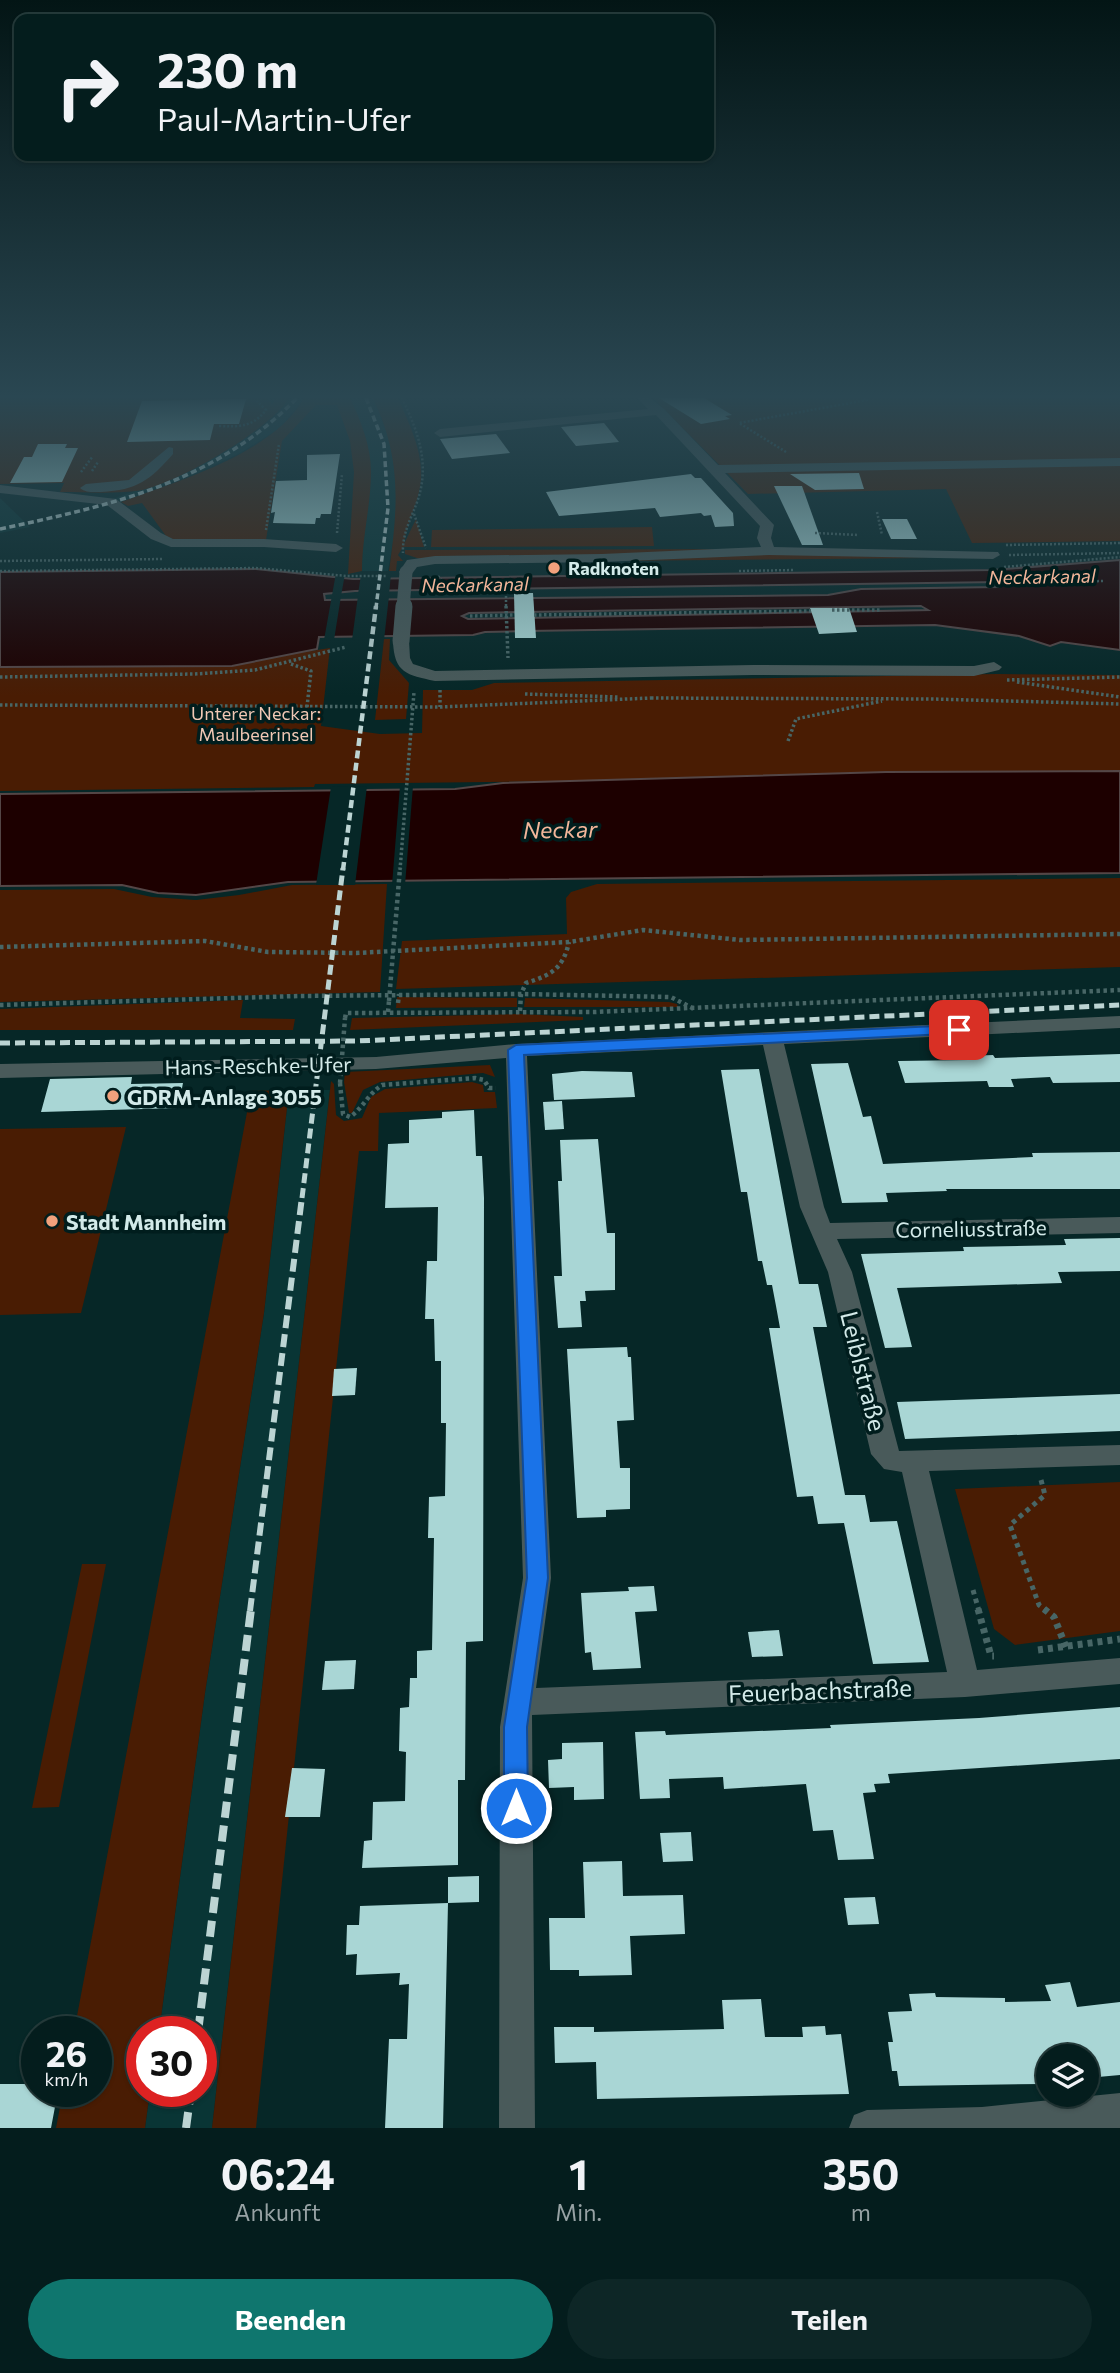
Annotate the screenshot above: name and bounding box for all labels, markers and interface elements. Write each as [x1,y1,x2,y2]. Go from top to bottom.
text: 230 m [157,38,298,98]
icon: right [42,42,133,133]
text: Paul-Martin-Ufer [157,98,411,138]
place label: Radknoten [568,557,659,579]
marker: Radknoten [546,560,562,576]
water label: Neckarkanal [988,564,1097,588]
water label: Neckarkanal [421,572,530,596]
park label: Unterer Neckar: Maulbeerinsel [191,702,321,745]
water label: Neckar [523,814,598,844]
pin [929,1000,989,1060]
icon: arrive [940,1011,978,1049]
street label: Hans-Reschke-Ufer [164,1051,352,1079]
place label: GDRM-Anlage 3055 [127,1084,322,1109]
marker: GDRM-Anlage 3055 [105,1088,121,1104]
place label: Stadt Mannheim [66,1209,226,1234]
marker: Stadt Mannheim [44,1213,60,1229]
street label: Corneliusstraße [895,1214,1047,1242]
street label: Leiblstraße [835,1308,893,1434]
street label: Feuerbachstraße [728,1672,912,1708]
position arrow [479,1771,553,1845]
speed limit sign: 30 [126,2016,217,2107]
text: 26 [46,2031,87,2074]
map controls [1036,2044,1099,2107]
button: layers [1036,2044,1099,2107]
text: km/h [45,2068,88,2090]
text: 06:24 [221,2147,335,2199]
text: 1 [569,2147,588,2199]
text: 350 [822,2147,899,2199]
text: Ankunft [235,2198,321,2226]
text: Min. [555,2198,602,2226]
text: m [851,2198,871,2226]
button: Beenden [28,2279,553,2359]
button: Teilen [567,2279,1092,2359]

